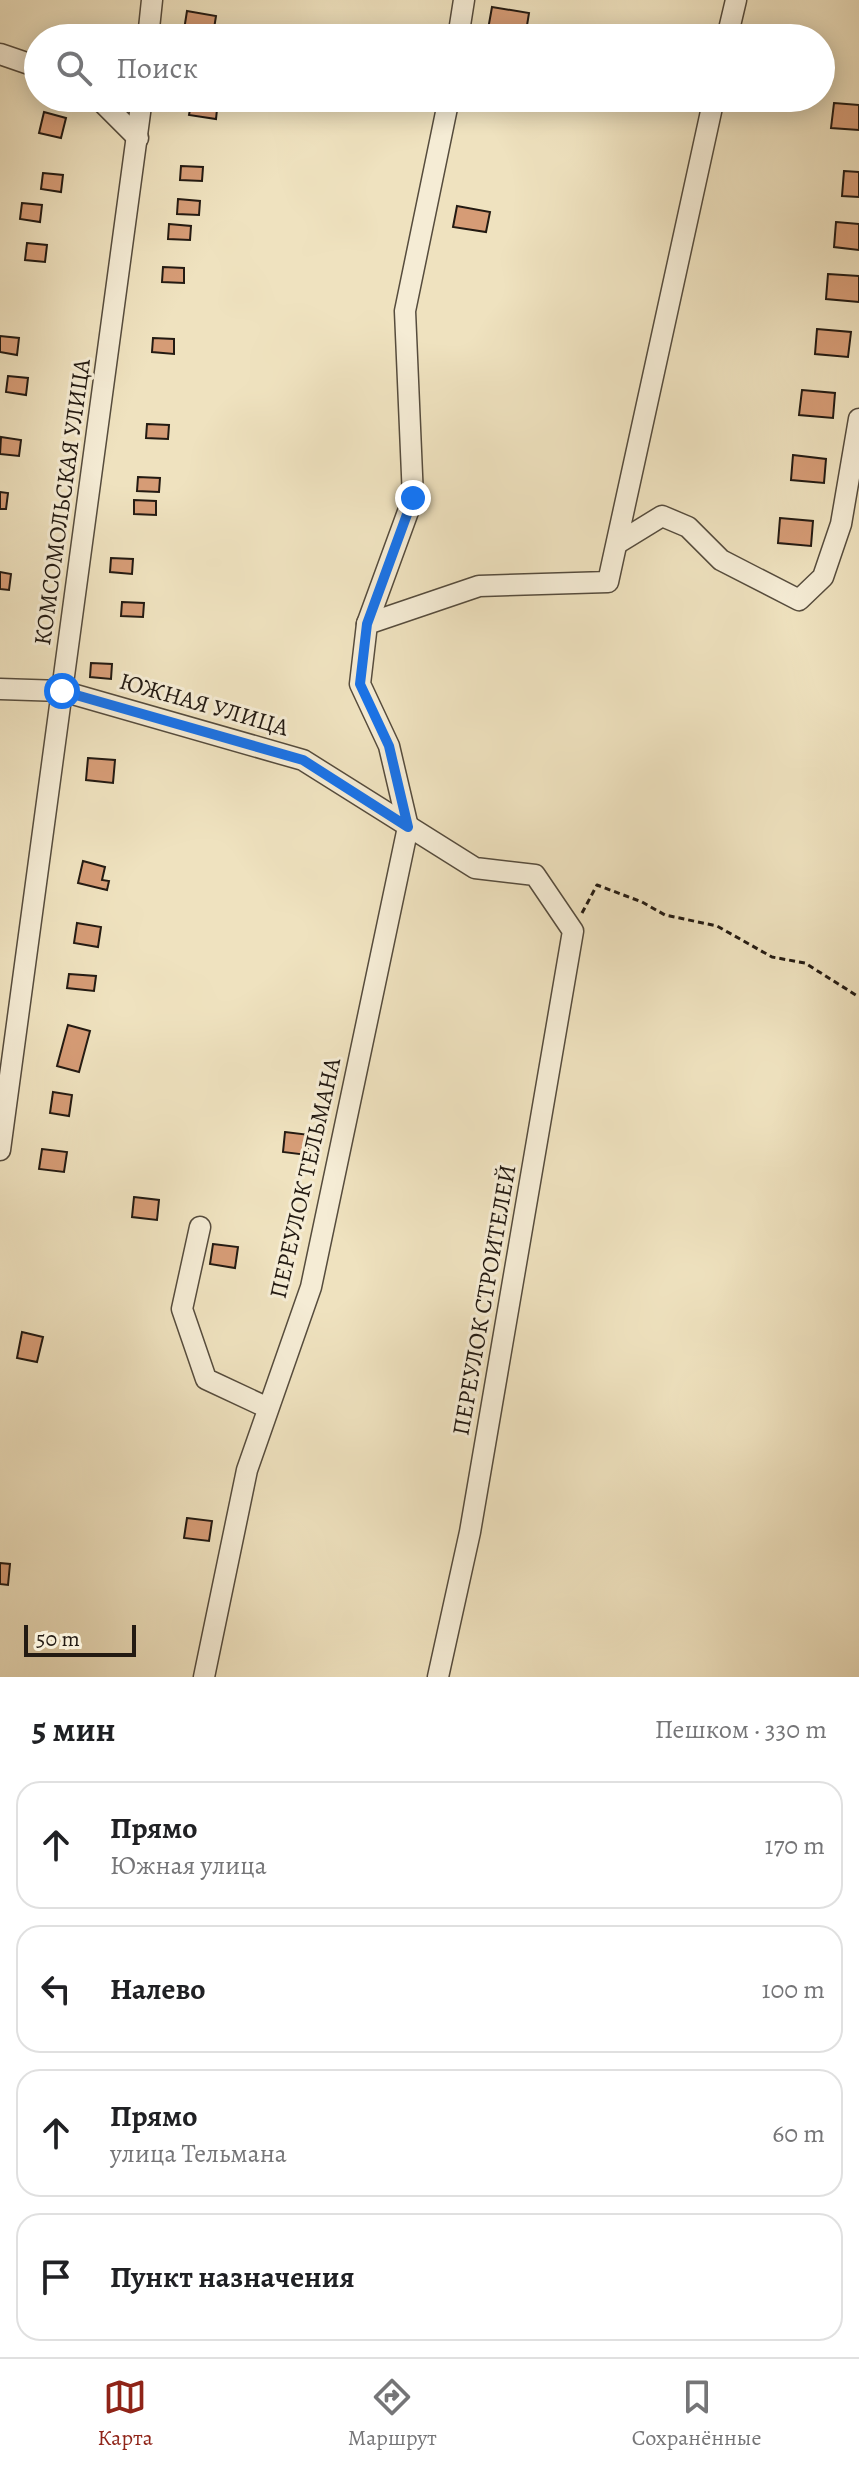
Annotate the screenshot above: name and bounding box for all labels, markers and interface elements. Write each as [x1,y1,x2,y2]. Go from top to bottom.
search box [24,24,835,112]
icon: search [52,46,96,90]
text: Поиск [116,48,198,88]
street label: КОМСОМОЛЬСКАЯ УЛИЦА [26,356,98,647]
route end [395,480,431,516]
street label: ЮЖНАЯ УЛИЦА [116,665,293,744]
route start [44,673,80,709]
street label: ПЕРЕУЛОК ТЕЛЬМАНА [262,1054,348,1302]
street label: ПЕРЕУЛОК СТРОИТЕЛЕЙ [444,1162,524,1438]
scale bar [24,1621,136,1657]
text: 50 m [36,1624,80,1654]
text: 5 мин [32,1706,116,1753]
text: Пешком · 330 m [655,1712,827,1747]
text: Прямо [110,1808,197,1848]
icon: ahead [34,1823,78,1867]
text: 170 m [765,1828,825,1863]
text: Южная улица [110,1848,267,1883]
icon: left [34,1967,78,2011]
text: Налево [110,1969,205,2009]
text: 100 m [762,1972,825,2007]
text: Прямо [110,2096,197,2136]
icon: ahead [34,2111,78,2155]
text: 60 m [772,2116,825,2151]
text: улица Тельмана [110,2136,287,2171]
icon: arrive [34,2255,78,2299]
text: Пункт назначения [110,2257,355,2297]
tab: Карта [97,2375,153,2453]
tab: Маршрут [348,2375,437,2453]
tab: Сохранённые [632,2375,762,2453]

